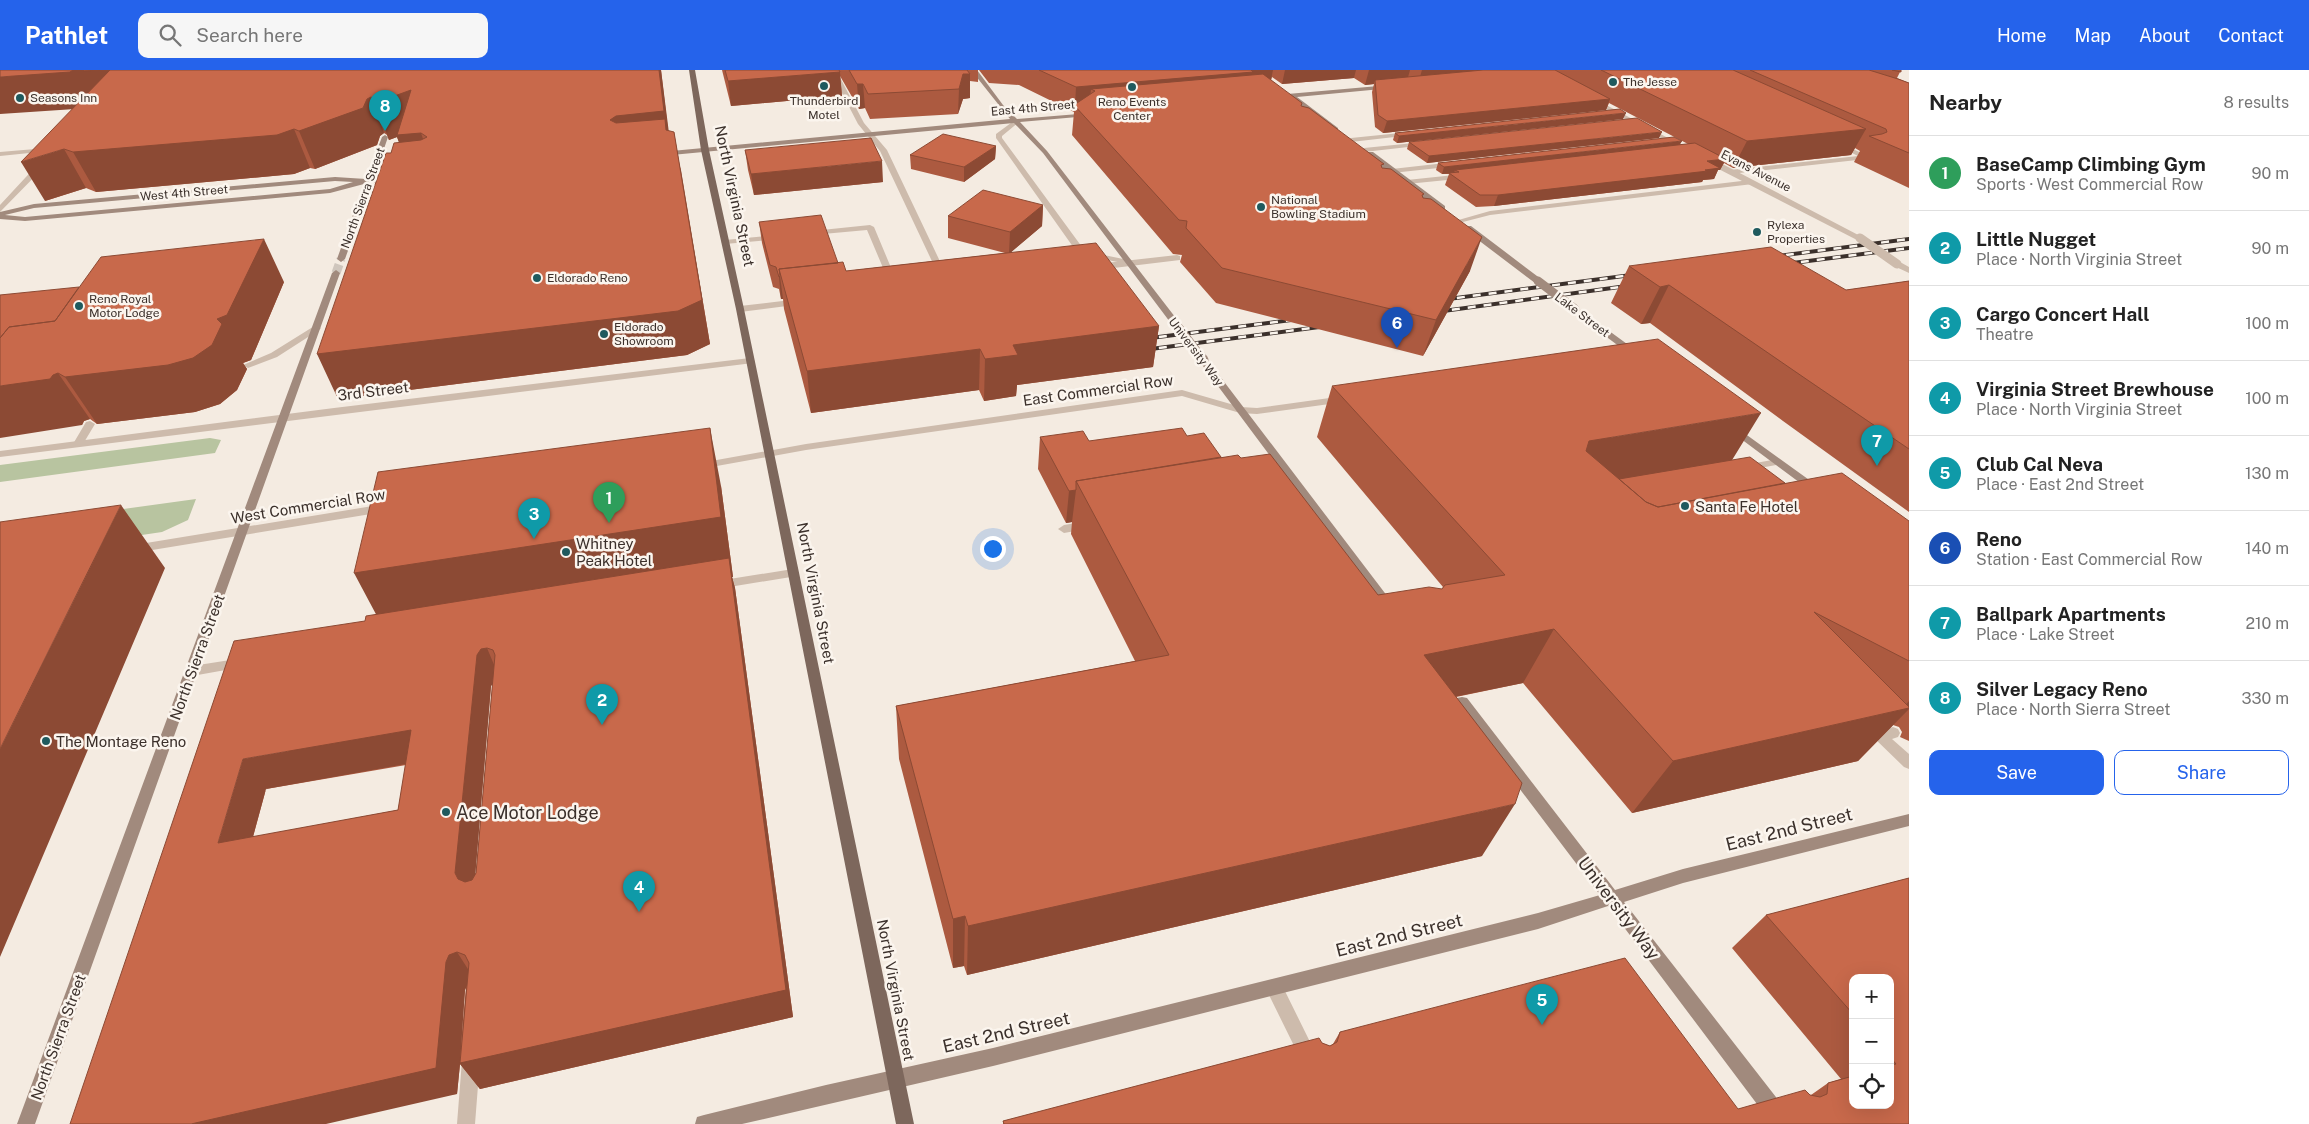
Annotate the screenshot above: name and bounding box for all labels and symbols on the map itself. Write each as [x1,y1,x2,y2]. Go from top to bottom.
place label: The Jesse [1623,75,1677,89]
marker: The Jesse [1607,76,1619,88]
marker: Thunderbird Motel [818,80,830,92]
marker: Reno Events Center [1126,81,1138,93]
pin: 8 [369,90,401,131]
place label: Seasons Inn [30,91,97,105]
marker: Seasons Inn [14,92,26,104]
place label: Thunderbird Motel [790,94,858,122]
place label: Reno Events Center [1098,95,1166,123]
street label: East 4th Street [990,97,1076,119]
street label: North Virginia Street [712,124,758,268]
street label: North Sierra Street [338,145,388,250]
street label: Evans Avenue [1719,147,1794,195]
street label: West 4th Street [139,182,229,204]
place label: National Bowling Stadium [1271,193,1366,221]
marker: National Bowling Stadium [1255,201,1267,213]
place label: Rylexa Properties [1767,218,1825,246]
marker: Rylexa Properties [1751,226,1763,238]
place label: Eldorado Reno [547,271,628,285]
marker: Eldorado Reno [531,272,543,284]
street label: Lake Street [1552,290,1612,340]
place label: Reno Royal Motor Lodge [89,292,160,320]
marker: Reno Royal Motor Lodge [73,300,85,312]
pin: 6 [1381,307,1413,348]
street label: University Way [1166,315,1227,389]
place label: Eldorado Showroom [614,320,674,348]
marker: Eldorado Showroom [598,328,610,340]
street label: East Commercial Row [1022,371,1175,409]
street label: 3rd Street [336,378,410,404]
pin: 7 [1861,425,1893,466]
pin: 1 [593,482,625,523]
street label: West Commercial Row [230,485,387,527]
pin: 3 [518,498,550,539]
place label: Santa Fe Hotel [1695,498,1798,515]
marker: Santa Fe Hotel [1679,500,1691,512]
street label: North Virginia Street [794,521,838,665]
place label: Whitney Peak Hotel [576,535,652,569]
your location [980,536,1006,562]
marker: Whitney Peak Hotel [560,546,572,558]
street label: North Sierra Street [166,591,228,722]
pin: 2 [586,684,618,725]
place label: The Montage Reno [56,733,186,750]
marker: The Montage Reno [40,735,52,747]
place label: Ace Motor Lodge [456,802,599,823]
street label: East 2nd Street [1723,803,1855,855]
marker: Ace Motor Lodge [440,806,452,818]
street label: University Way [1574,852,1665,964]
pin: 4 [623,871,655,912]
street label: East 2nd Street [1333,909,1465,961]
street label: North Virginia Street [874,918,918,1062]
street label: North Sierra Street [27,971,89,1102]
pin: 5 [1526,984,1558,1025]
street label: East 2nd Street [940,1007,1072,1057]

